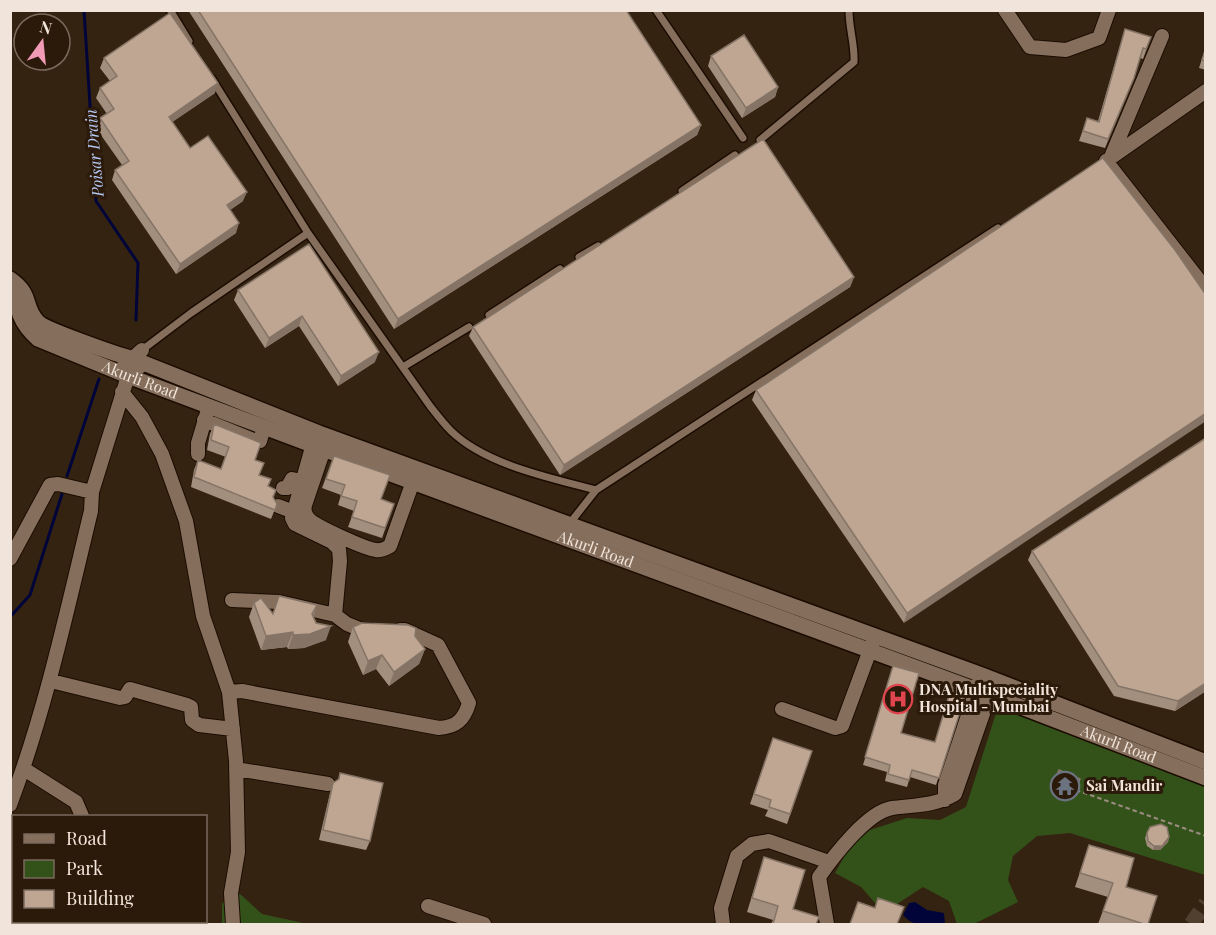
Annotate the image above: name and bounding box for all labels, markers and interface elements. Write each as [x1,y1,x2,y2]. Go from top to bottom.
north arrow [12,12,72,72]
text: N [38,15,55,39]
water label: Poisar Drain [79,108,108,199]
street label: Akurli Road [99,355,181,403]
street label: Akurli Road [554,525,637,572]
place label: DNA Multispeciality Hospital - Mumbai [919,679,1058,716]
hospital icon: DNA Multispeciality Hospital - Mumbai [882,683,914,715]
street label: Akurli Road [1077,719,1160,767]
temple icon: Sai Mandir [1049,770,1081,802]
place label: Sai Mandir [1086,775,1162,795]
legend [12,815,207,923]
text: Road [66,826,107,850]
text: Park [66,856,103,880]
text: Building [66,886,134,910]

